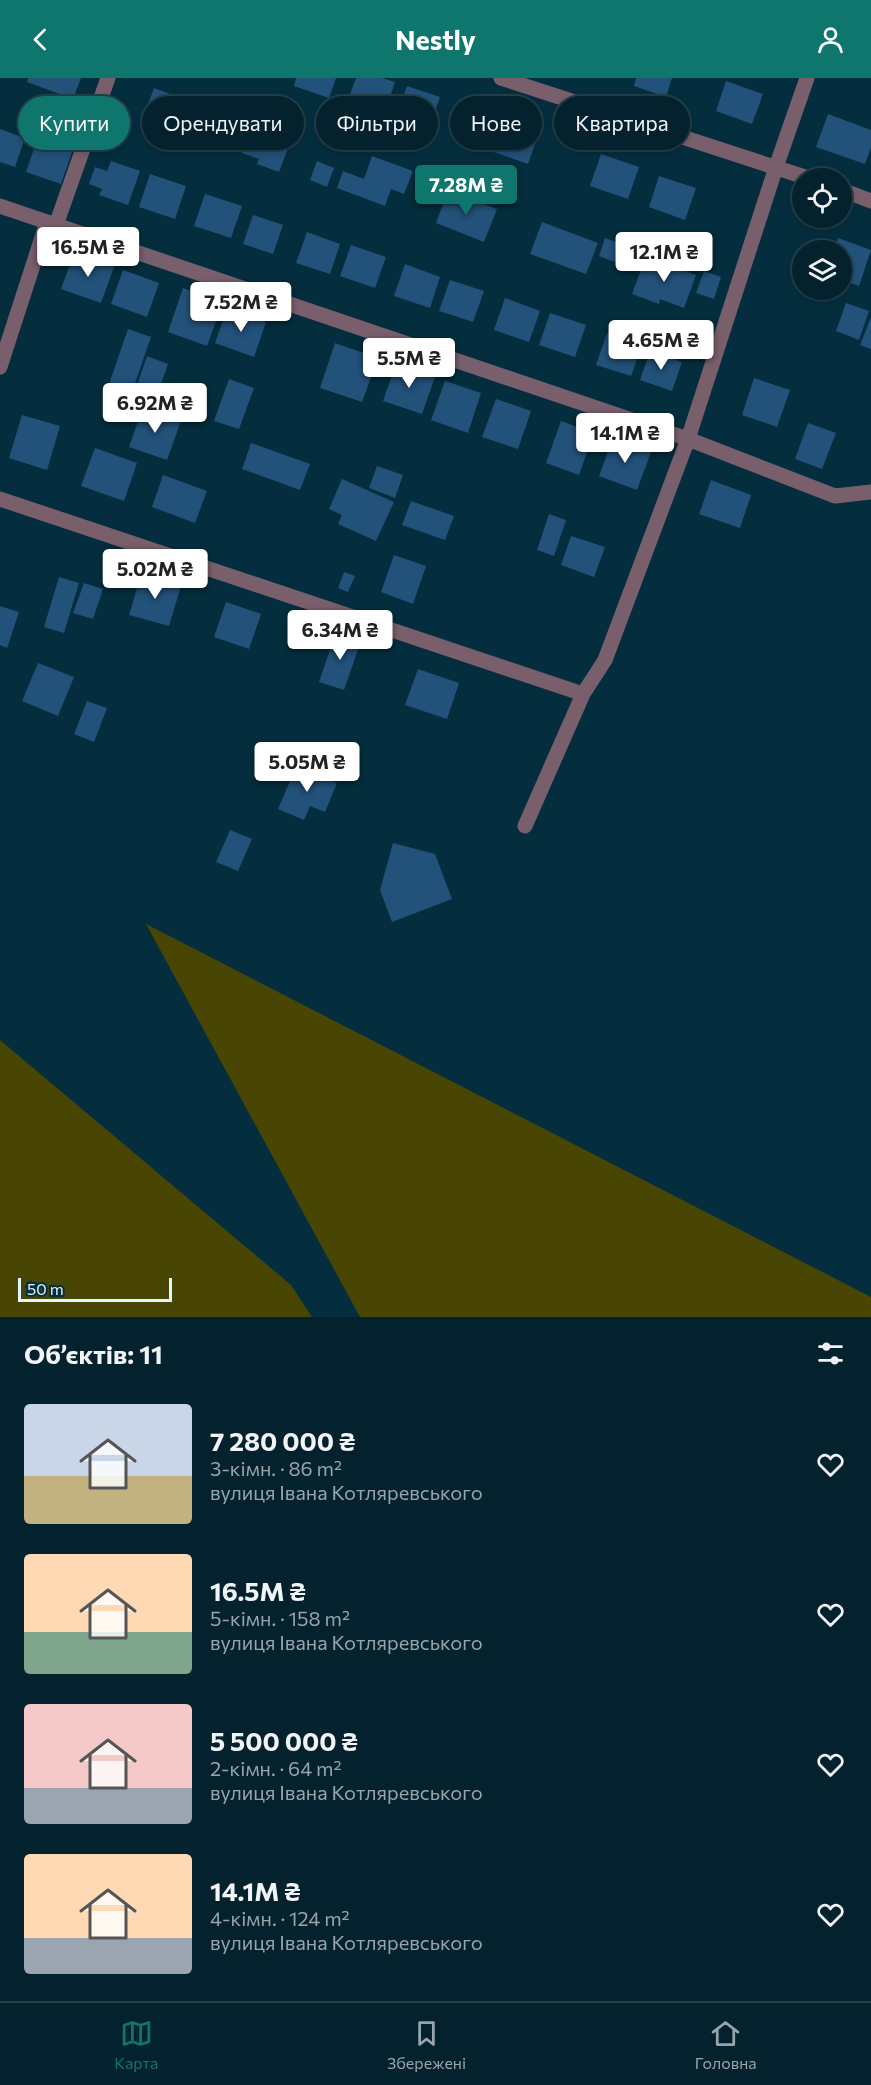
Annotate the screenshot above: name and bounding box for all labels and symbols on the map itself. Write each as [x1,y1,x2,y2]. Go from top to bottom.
pin: 7.28M ₴ [411,165,521,216]
pin: 16.5M ₴ [33,227,143,278]
pin: 12.1M ₴ [609,232,719,283]
pin: 7.52M ₴ [186,282,296,333]
pin: 4.65M ₴ [606,320,716,371]
pin: 5.5M ₴ [360,338,458,389]
pin: 6.92M ₴ [100,383,210,434]
pin: 14.1M ₴ [570,413,680,464]
pin: 5.02M ₴ [100,549,210,600]
pin: 6.34M ₴ [285,610,395,661]
pin: 5.05M ₴ [252,742,362,793]
scale bar [18,1275,172,1302]

